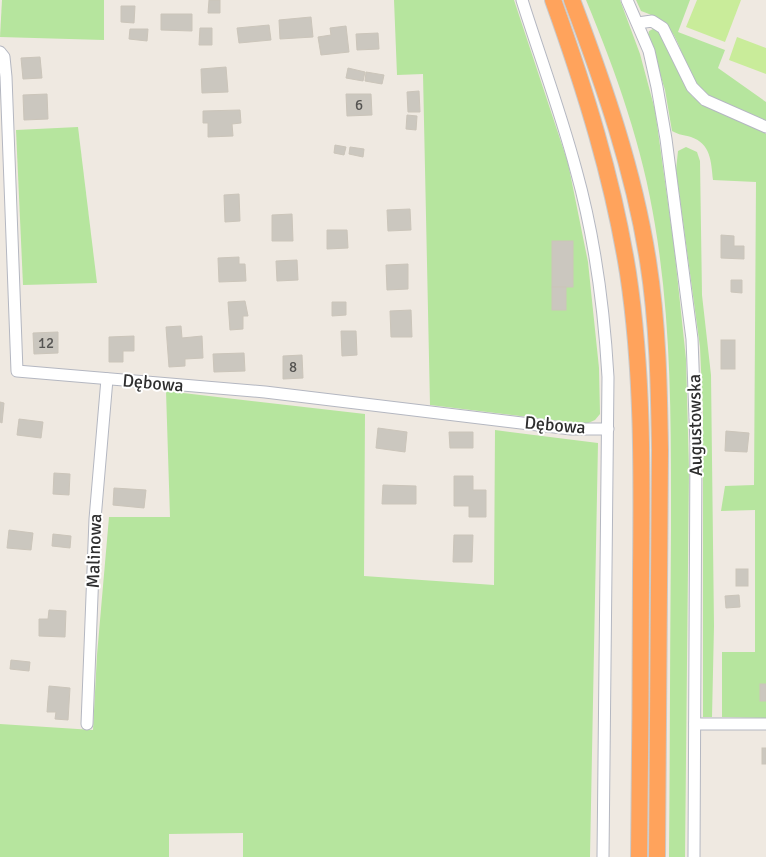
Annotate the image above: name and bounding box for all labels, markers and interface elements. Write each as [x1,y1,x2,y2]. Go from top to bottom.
house number: 6 [355,96,363,114]
house number: 12 [38,334,54,352]
house number: 8 [289,358,297,376]
street label: Dębowa [122,369,184,397]
street label: Augustowska [683,374,707,476]
street label: Dębowa [524,411,586,439]
street label: Malinowa [82,513,106,589]

